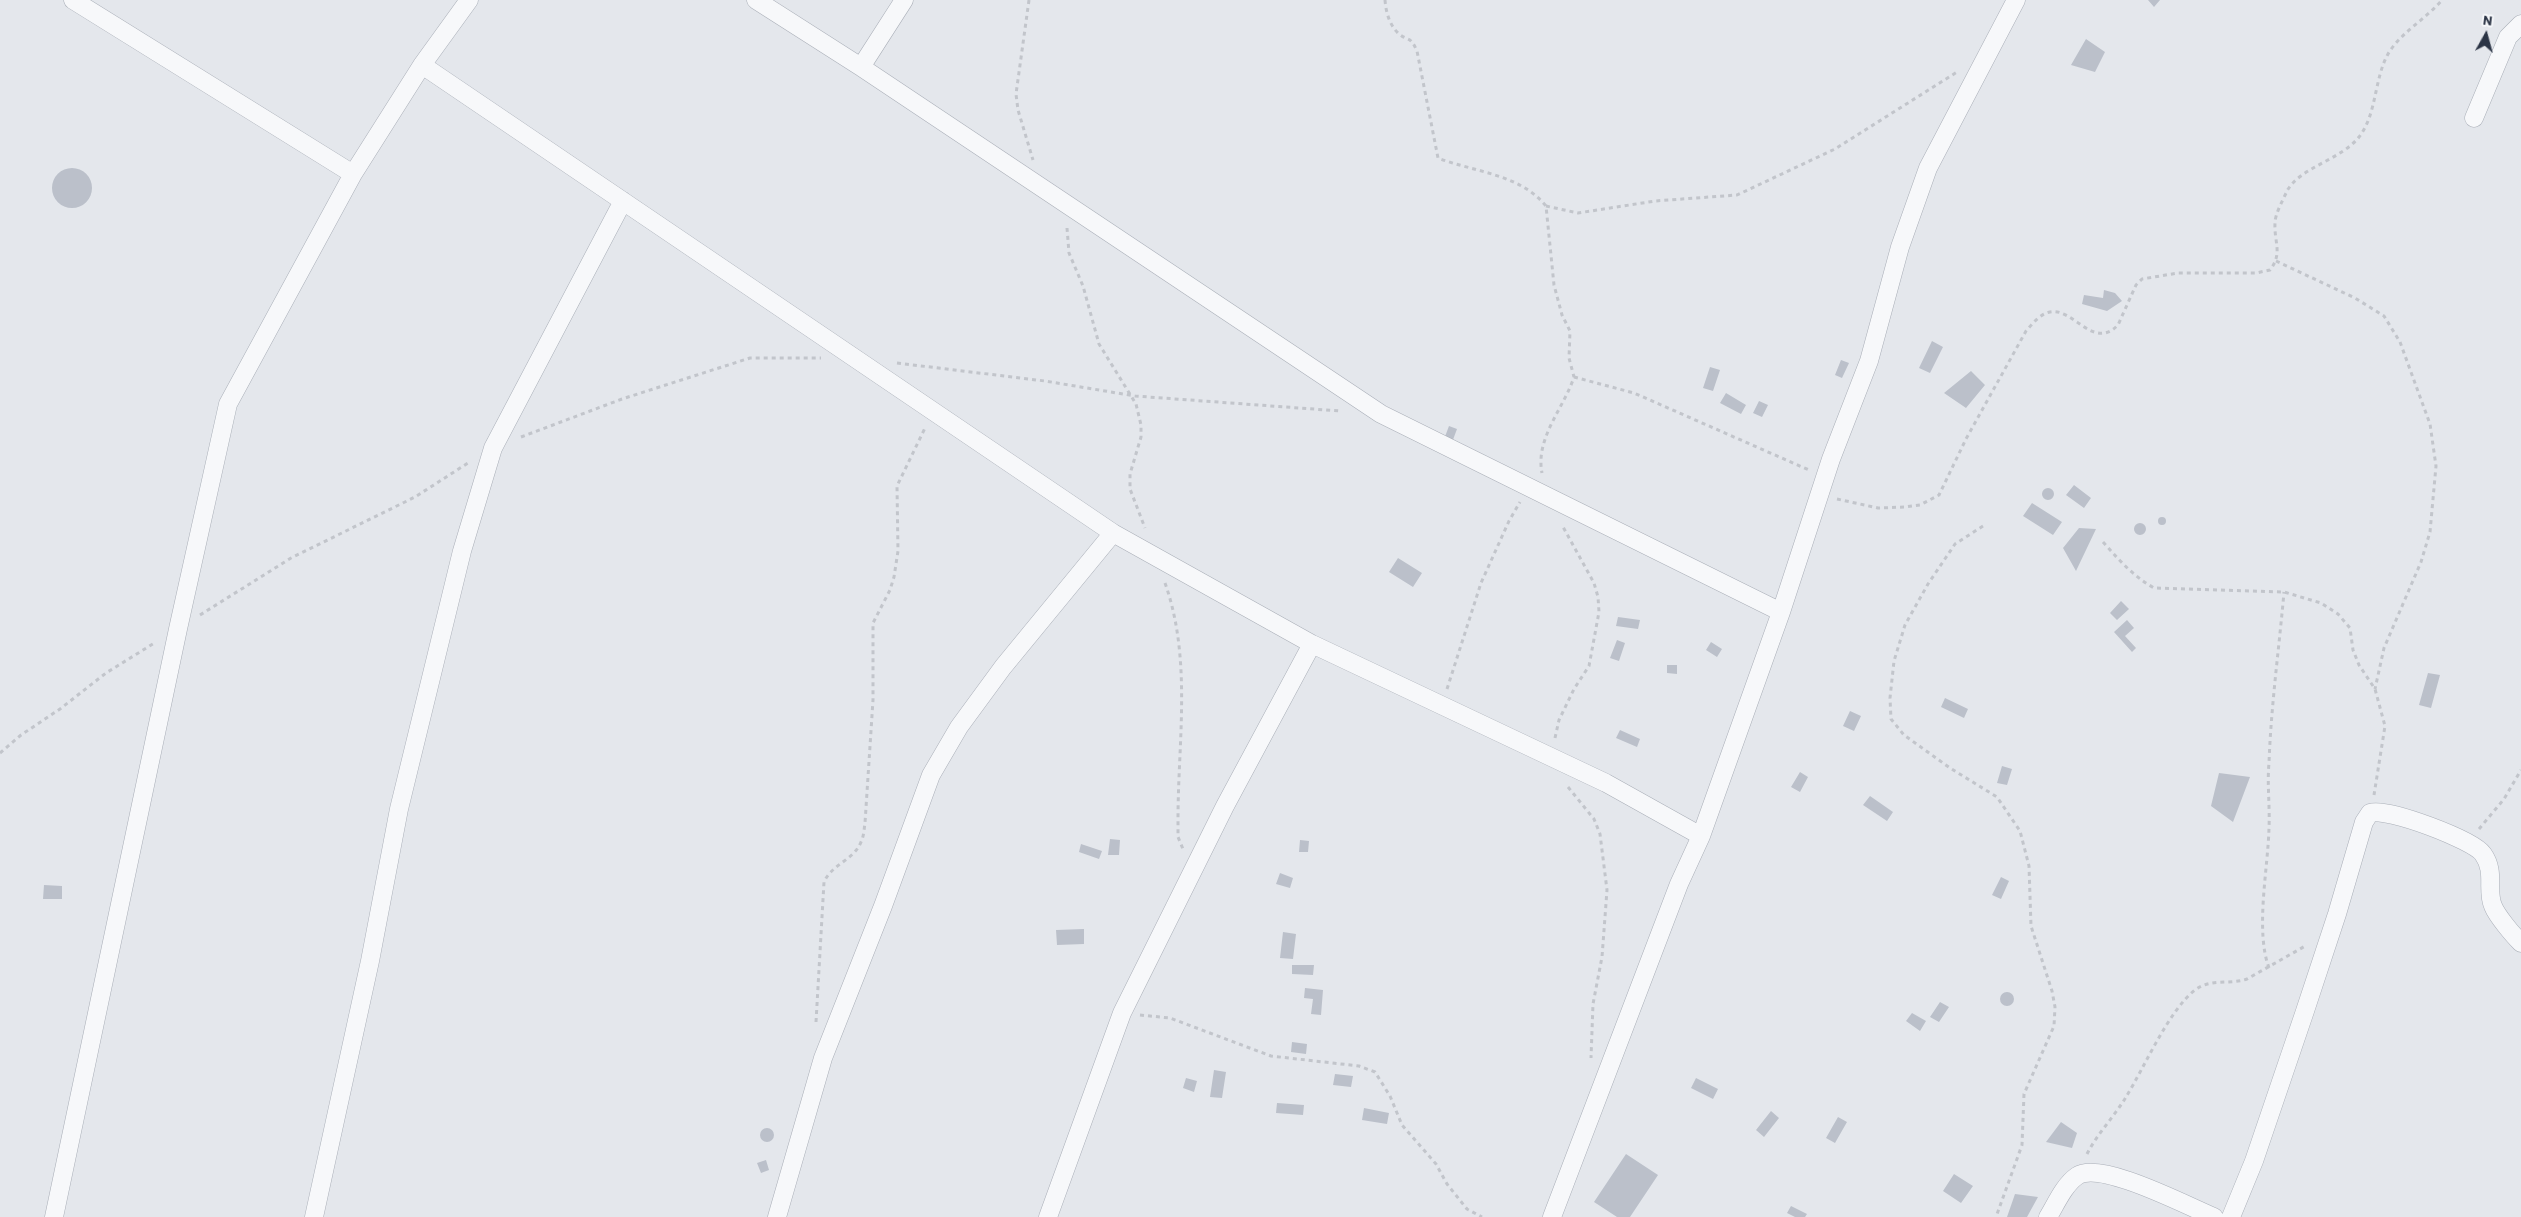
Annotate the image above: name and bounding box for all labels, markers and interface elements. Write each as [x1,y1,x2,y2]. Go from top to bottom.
north arrow [2461,10,2511,60]
text: N [2482,11,2494,29]

